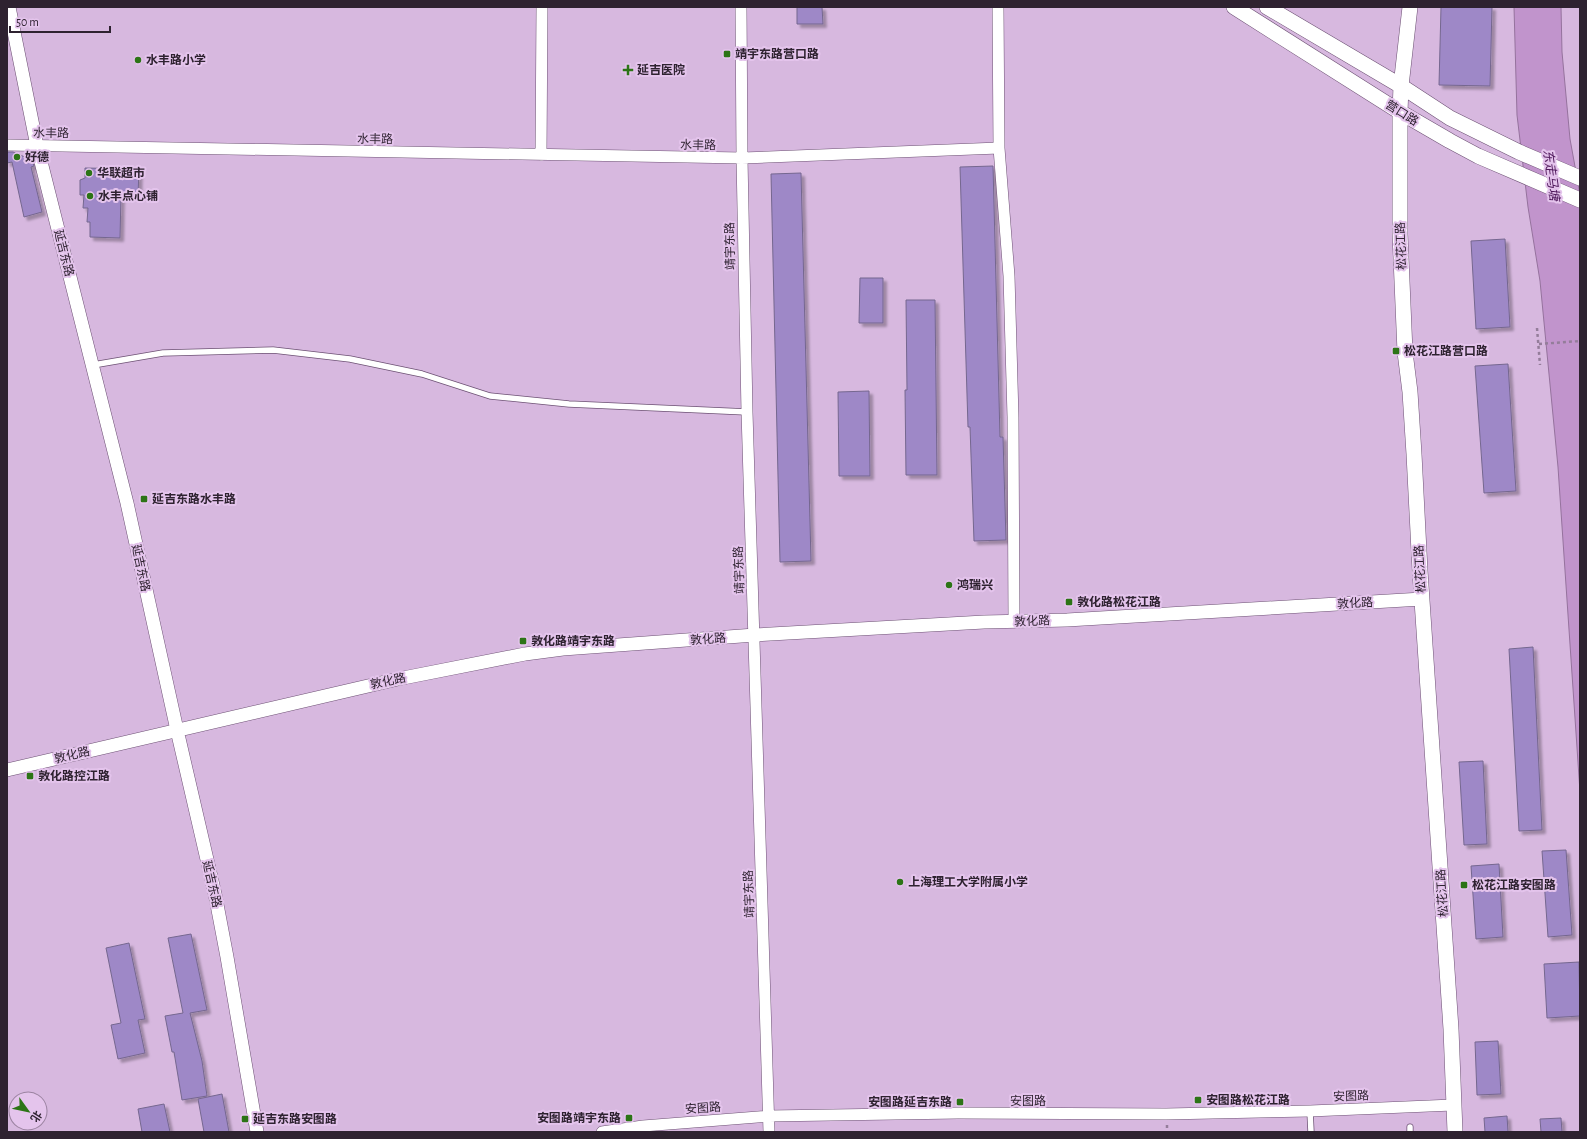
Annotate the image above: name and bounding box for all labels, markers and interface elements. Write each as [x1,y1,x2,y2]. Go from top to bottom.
scale bar [10,8,110,34]
text: 50 m [16,16,39,28]
place label: 靖宇东路营口路 [735,47,819,60]
marker: 靖宇东路营口路 [722,49,732,59]
place label: 水丰路小学 [146,53,206,66]
marker: 水丰路小学 [133,55,143,65]
place label: 延吉医院 [637,63,685,76]
marker: 延吉医院 [622,64,634,76]
street label: 营口路 [1384,98,1421,128]
street label: 水丰路 [33,126,69,139]
street label: 水丰路 [357,132,393,145]
street label: 水丰路 [680,138,716,151]
water label: 东走马塘 [1540,148,1563,204]
place label: 好德 [25,150,49,163]
marker: 好德 [12,152,22,162]
place label: 华联超市 [97,166,145,179]
marker: 华联超市 [84,168,94,178]
place label: 水丰点心铺 [98,189,158,202]
marker: 水丰点心铺 [85,191,95,201]
street label: 靖宇东路 [723,222,736,270]
street label: 松花江路 [1393,222,1408,270]
street label: 延吉东路 [52,228,77,278]
place label: 松花江路营口路 [1404,344,1488,357]
marker: 松花江路营口路 [1391,346,1401,356]
place label: 延吉东路水丰路 [152,492,236,505]
marker: 延吉东路水丰路 [139,494,149,504]
street label: 延吉东路 [130,543,153,593]
street label: 松花江路 [1412,545,1427,593]
street label: 靖宇东路 [731,546,746,594]
place label: 鸿瑞兴 [957,578,993,591]
marker: 鸿瑞兴 [944,580,954,590]
place label: 敦化路松花江路 [1077,595,1161,608]
street label: 敦化路 [1337,595,1373,610]
marker: 敦化路松花江路 [1064,597,1074,607]
street label: 敦化路 [1014,613,1050,628]
street label: 敦化路 [690,631,726,646]
place label: 敦化路靖宇东路 [531,634,615,647]
marker: 敦化路靖宇东路 [518,636,528,646]
street label: 敦化路 [369,670,407,691]
street label: 敦化路 [53,744,91,765]
place label: 敦化路控江路 [38,769,110,782]
marker: 敦化路控江路 [25,771,35,781]
street label: 延吉东路 [201,859,224,909]
street label: 松花江路 [1433,869,1450,917]
street label: 靖宇东路 [741,870,756,918]
place label: 上海理工大学附属小学 [908,875,1028,888]
marker: 上海理工大学附属小学 [895,877,905,887]
place label: 松花江路安图路 [1472,878,1556,891]
marker: 松花江路安图路 [1459,880,1469,890]
street label: 安图路 [1333,1088,1369,1103]
north arrow [8,1091,48,1131]
place label: 安图路松花江路 [1206,1093,1290,1106]
street label: 安图路 [1010,1094,1046,1107]
place label: 安图路延吉东路 [868,1095,952,1108]
marker: 安图路松花江路 [1193,1095,1203,1105]
marker: 安图路延吉东路 [955,1097,965,1107]
street label: 安图路 [685,1100,721,1115]
text: 北 [28,1109,44,1124]
place label: 安图路靖宇东路 [537,1111,621,1124]
place label: 延吉东路安图路 [253,1112,337,1125]
marker: 安图路靖宇东路 [624,1113,634,1123]
marker: 延吉东路安图路 [240,1114,250,1124]

